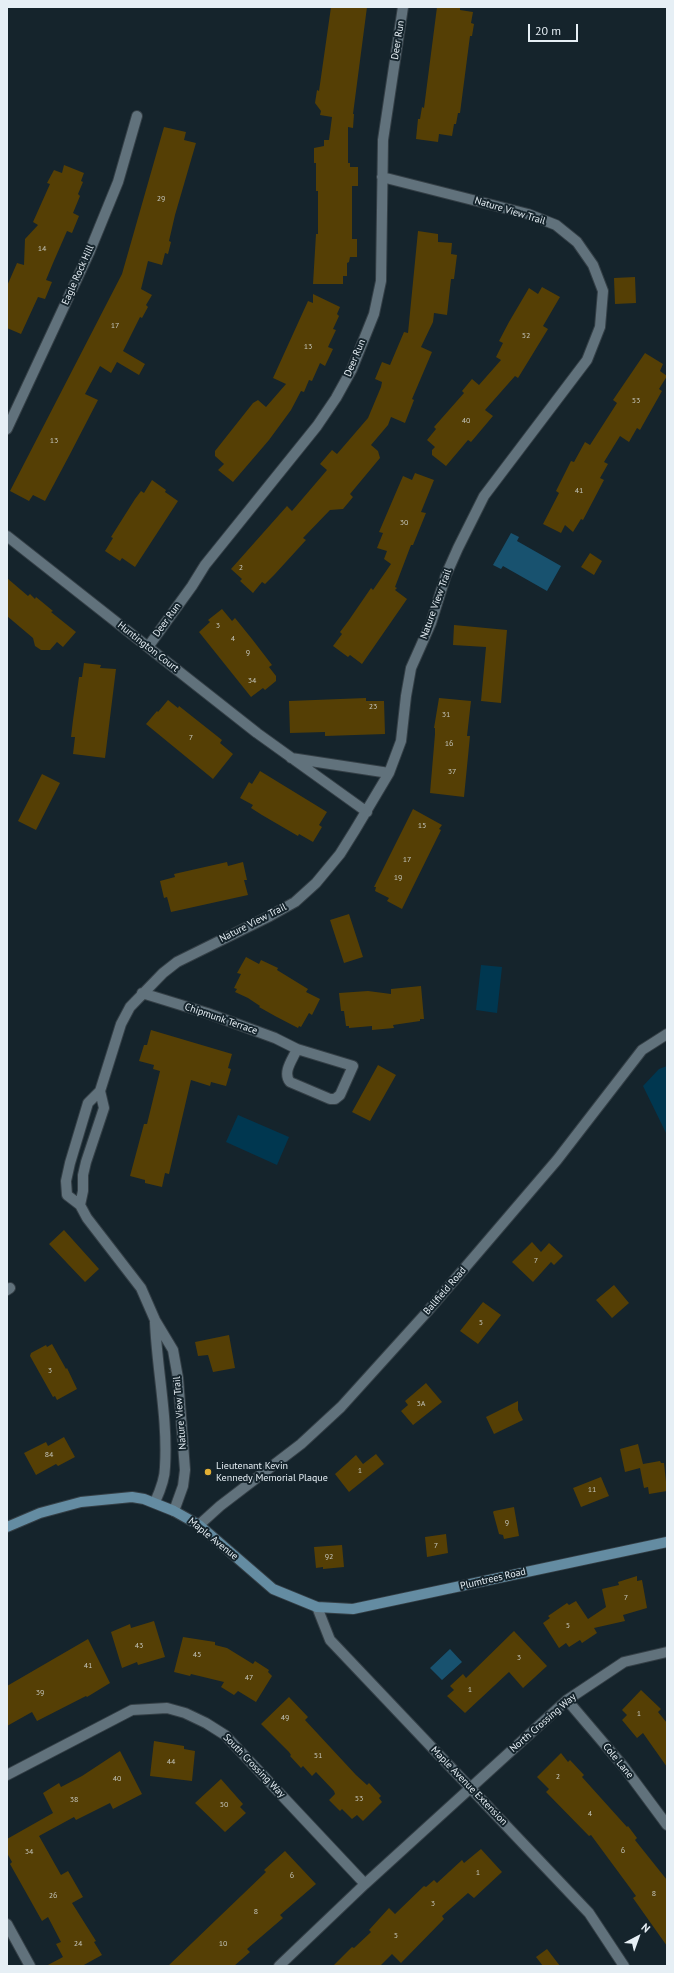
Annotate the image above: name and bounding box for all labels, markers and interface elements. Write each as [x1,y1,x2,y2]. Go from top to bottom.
scale bar [530,16,580,42]
street label: Deer Run [389,20,407,60]
text: 20 m [535,23,561,38]
house number: 29 [157,194,165,204]
street label: Nature View Trail [473,195,547,227]
street label: Eagle Rock Hill [59,243,97,307]
house number: 14 [38,244,46,254]
house number: 17 [111,321,119,331]
house number: 52 [522,331,530,341]
street label: Deer Run [342,338,368,378]
house number: 13 [304,342,312,352]
house number: 53 [632,396,640,406]
house number: 40 [462,416,470,426]
house number: 13 [50,436,58,446]
house number: 41 [575,486,583,496]
house number: 30 [400,518,408,528]
house number: 2 [239,563,243,573]
street label: Nature View Trail [418,567,454,641]
street label: Deer Run [151,601,183,639]
street label: Huntington Court [115,619,181,675]
house number: 3 [216,621,220,631]
house number: 4 [231,634,235,644]
house number: 9 [246,648,250,658]
house number: 34 [248,676,256,686]
house number: 23 [369,702,377,712]
house number: 31 [442,710,450,720]
house number: 7 [189,733,193,743]
house number: 16 [445,739,453,749]
house number: 37 [448,767,456,777]
house number: 15 [418,821,426,831]
house number: 17 [403,855,411,865]
house number: 19 [394,873,402,883]
street label: Nature View Trail [218,901,288,945]
street label: Chipmunk Terrace [183,1001,259,1037]
house number: 7 [534,1256,538,1266]
street label: Ballfield Road [421,1265,469,1317]
house number: 5 [479,1318,483,1328]
house number: 3 [48,1366,52,1376]
street label: Nature View Trail [171,1376,189,1450]
house number: 3A [416,1399,426,1409]
house number: 84 [45,1450,53,1460]
place label: Lieutenant Kevin Kennedy Memorial Plaque [216,1460,328,1484]
house number: 1 [358,1466,362,1476]
marker: Lieutenant Kevin Kennedy Memorial Plaque [203,1467,213,1477]
house number: 11 [588,1485,596,1495]
street label: Maple Avenue [186,1515,240,1563]
house number: 9 [505,1518,509,1528]
house number: 7 [434,1541,438,1551]
house number: 92 [325,1552,333,1562]
street label: Plumtrees Road [459,1566,527,1592]
house number: 7 [624,1593,628,1603]
house number: 5 [566,1621,570,1631]
house number: 43 [135,1641,143,1651]
house number: 45 [193,1650,201,1660]
house number: 3 [517,1653,521,1663]
house number: 41 [84,1661,92,1671]
house number: 47 [245,1673,253,1683]
house number: 1 [468,1685,472,1695]
house number: 39 [36,1688,44,1698]
street label: North Crossing Way [507,1691,579,1755]
house number: 1 [637,1709,641,1719]
house number: 49 [281,1713,289,1723]
street label: South Crossing Way [221,1732,287,1800]
street label: Cole Lane [600,1741,636,1781]
street label: Maple Avenue Extension [428,1744,510,1828]
house number: 51 [314,1751,322,1761]
house number: 44 [167,1757,175,1767]
house number: 2 [556,1772,560,1782]
house number: 40 [113,1774,121,1784]
house number: 53 [355,1794,363,1804]
house number: 38 [70,1795,78,1805]
house number: 50 [220,1800,228,1810]
house number: 4 [588,1809,592,1819]
house number: 6 [621,1846,625,1856]
house number: 34 [25,1847,33,1857]
house number: 1 [476,1868,480,1878]
house number: 6 [290,1871,294,1881]
house number: 8 [652,1889,656,1899]
house number: 26 [49,1891,57,1901]
house number: 3 [431,1899,435,1909]
house number: 8 [254,1907,258,1917]
north arrow [618,1917,658,1957]
text: N [639,1920,653,1936]
house number: 5 [394,1931,398,1941]
house number: 24 [74,1939,82,1949]
house number: 10 [219,1939,227,1949]

